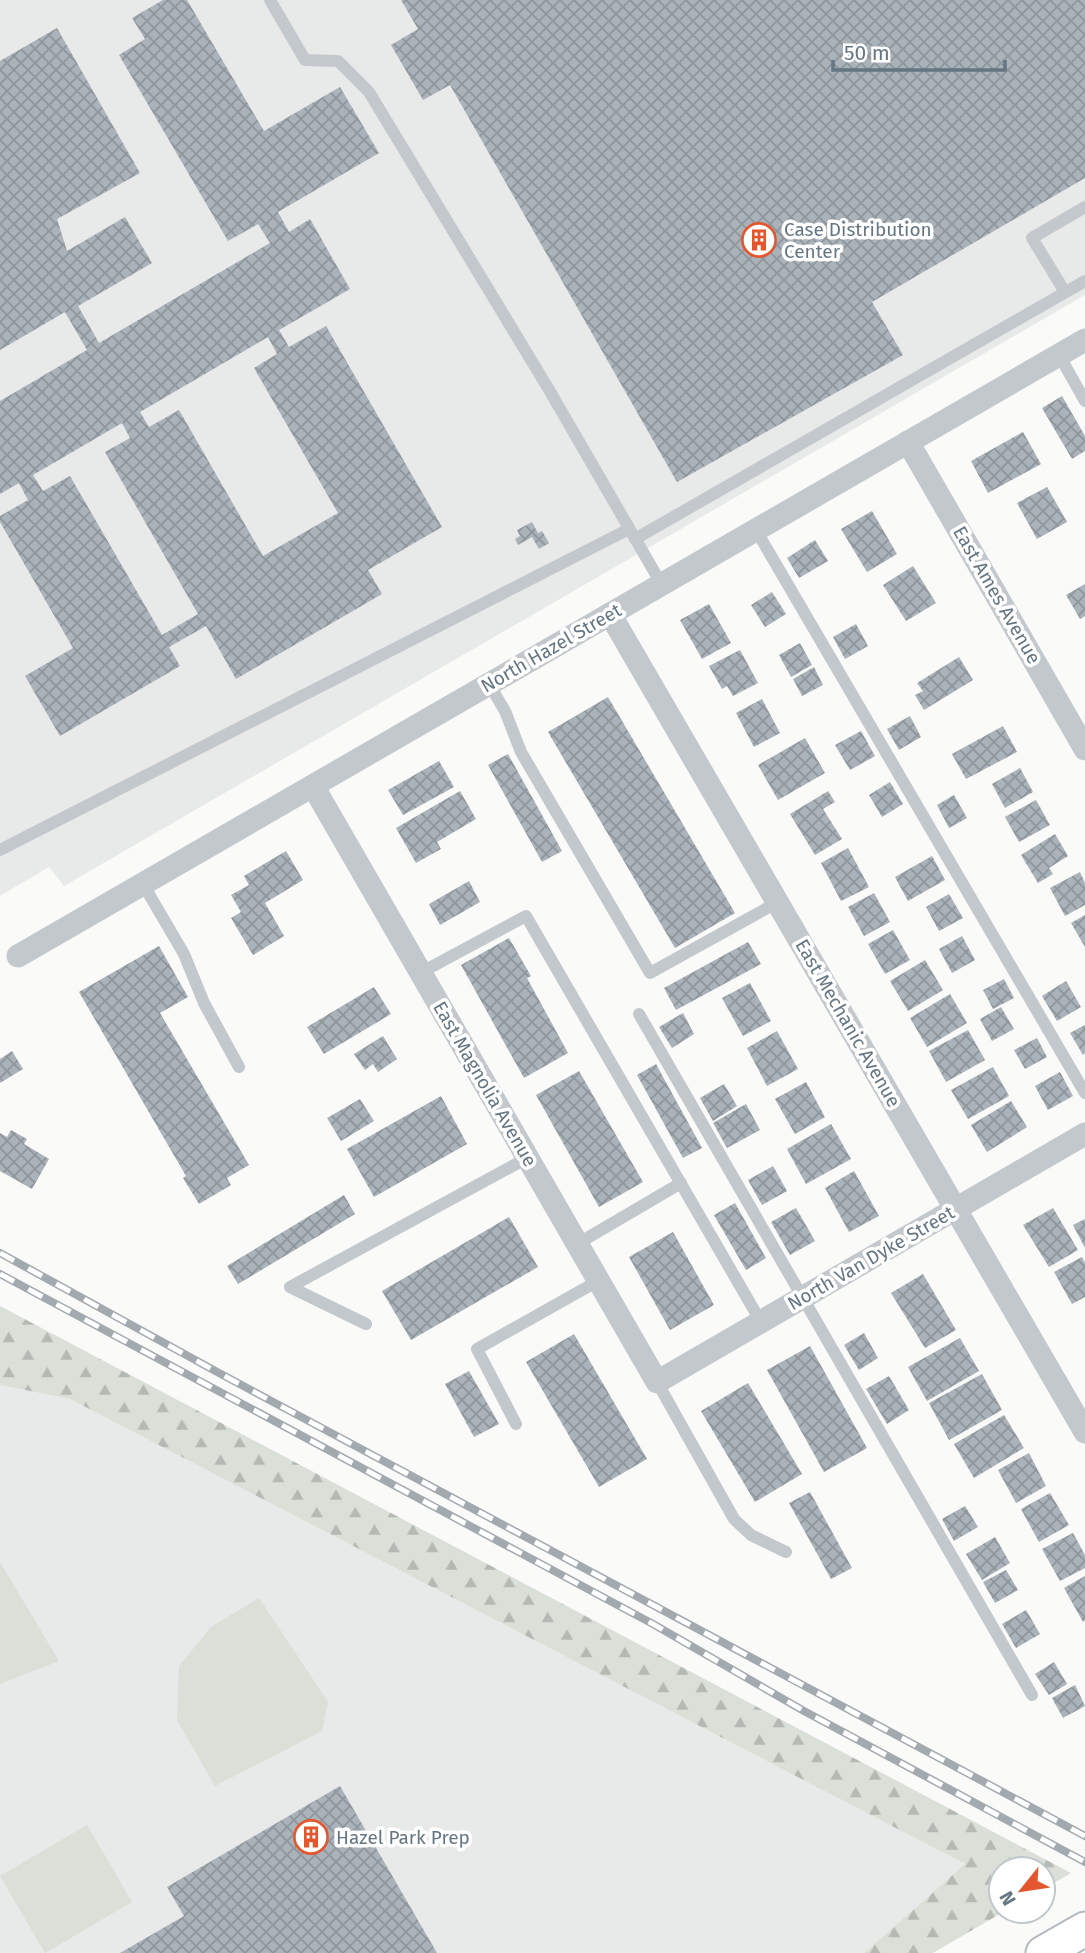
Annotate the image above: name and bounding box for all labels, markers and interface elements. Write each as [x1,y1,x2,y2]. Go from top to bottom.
scale bar [833,28,1004,72]
text: 50 m [844,40,890,66]
place label: Case Distribution Center [784,218,932,263]
building icon: Case Distribution Center [740,221,778,259]
street label: East Ames Avenue [948,522,1046,668]
street label: North Hazel Street [477,598,625,698]
street label: East Mechanic Avenue [790,935,906,1111]
street label: East Magnolia Avenue [428,997,542,1171]
street label: North Van Dyke Street [783,1201,959,1315]
building icon: Hazel Park Prep [292,1818,330,1856]
place label: Hazel Park Prep [336,1826,470,1849]
north arrow [987,1855,1057,1925]
text: N [995,1887,1021,1909]

